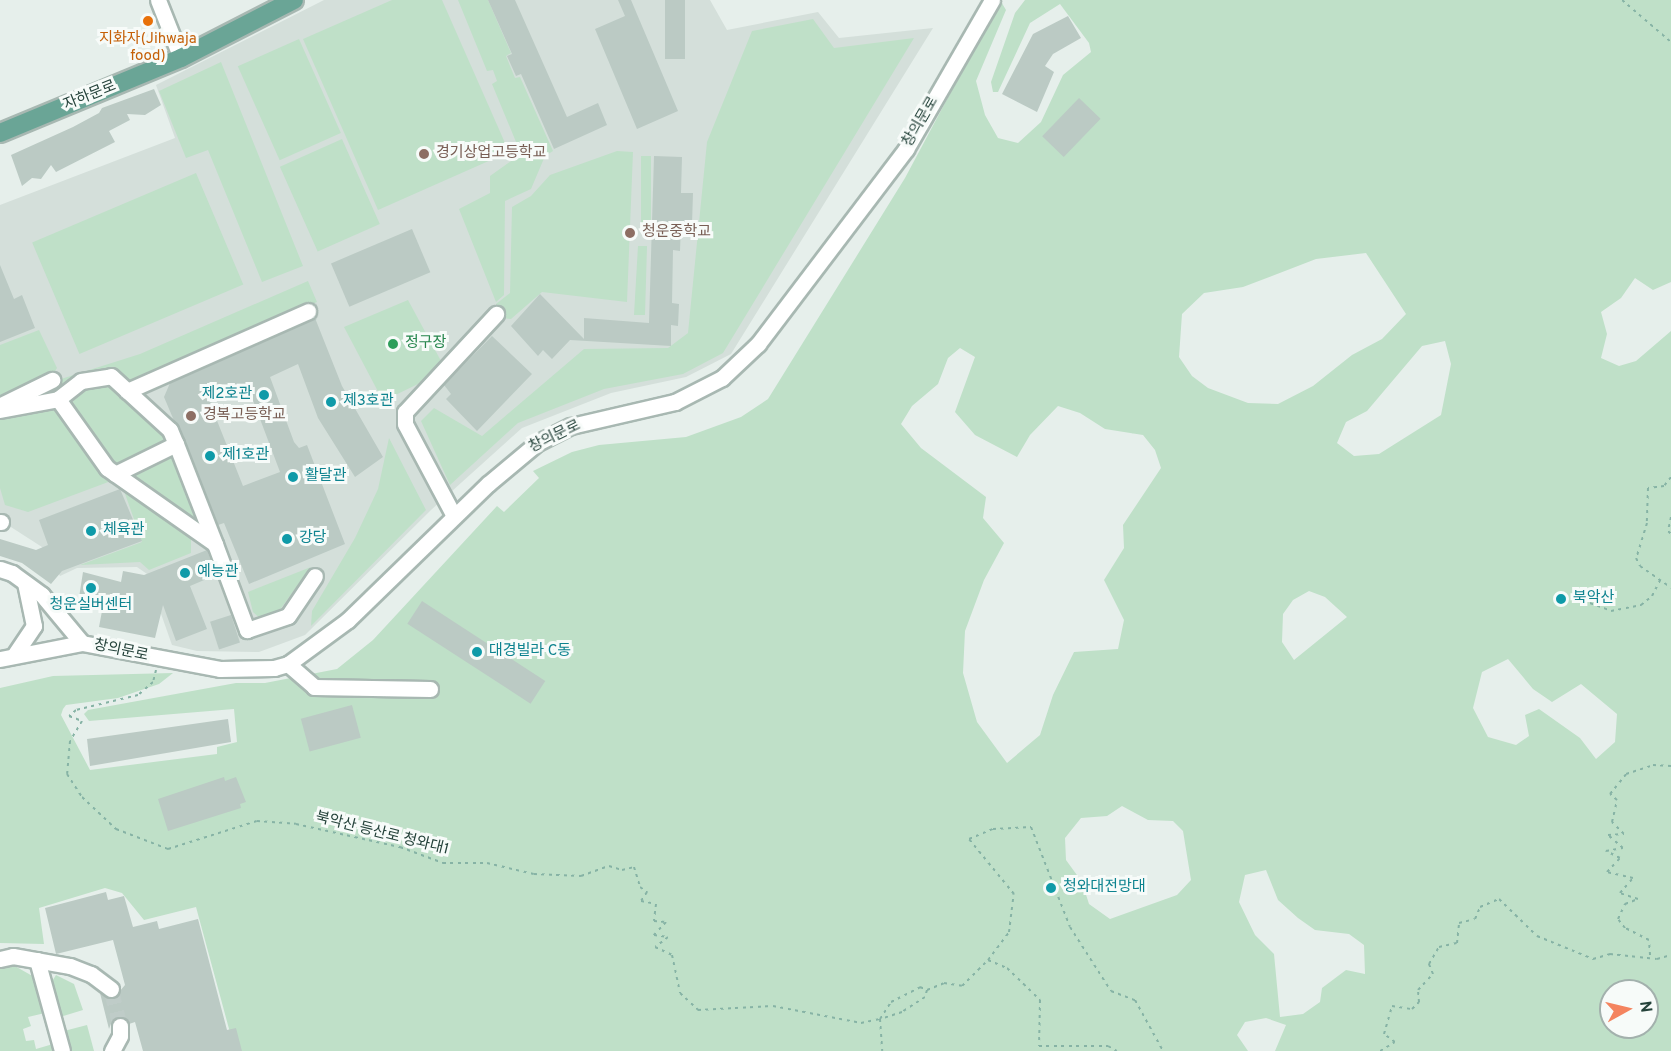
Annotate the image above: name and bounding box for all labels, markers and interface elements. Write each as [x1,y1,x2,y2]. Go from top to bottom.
marker: 지화자(Jihwaja food) [141,14,155,28]
place label: 지화자(Jihwaja food) [99,30,197,65]
street label: 자하문로 [61,77,119,115]
street label: 창의문로 [899,94,943,150]
place label: 경기상업고등학교 [436,145,546,163]
marker: 경기상업고등학교 [417,147,431,161]
place label: 청운중학교 [642,224,711,242]
marker: 청운중학교 [623,226,637,240]
place label: 정구장 [405,335,446,353]
marker: 정구장 [386,337,400,351]
place label: 제2호관 [201,386,252,404]
marker: 제2호관 [257,388,271,402]
place label: 제3호관 [343,393,393,411]
marker: 제3호관 [324,395,338,409]
place label: 경복고등학교 [203,407,286,425]
marker: 경복고등학교 [184,409,198,423]
street label: 창의문로 [526,417,584,457]
place label: 제1호관 [222,447,269,465]
marker: 제1호관 [203,449,217,463]
place label: 활달관 [305,468,346,486]
marker: 활달관 [286,470,300,484]
place label: 체육관 [103,522,144,540]
marker: 체육관 [84,524,98,538]
place label: 강당 [299,530,327,548]
marker: 강당 [280,532,294,546]
place label: 예능관 [197,564,238,582]
marker: 예능관 [178,566,192,580]
marker: 청운실버센터 [84,581,98,595]
place label: 북악산 [1573,590,1614,608]
marker: 북악산 [1554,592,1568,606]
place label: 청운실버센터 [50,597,132,615]
street label: 창의문로 [92,636,150,666]
place label: 대경빌라 C동 [489,643,571,661]
marker: 대경빌라 C동 [470,645,484,659]
street label: 북악산 등산로 청와대1 [313,809,451,859]
place label: 청와대전망대 [1063,879,1146,897]
marker: 청와대전망대 [1044,881,1058,895]
north arrow [1599,979,1659,1039]
text: N [1634,1000,1656,1014]

